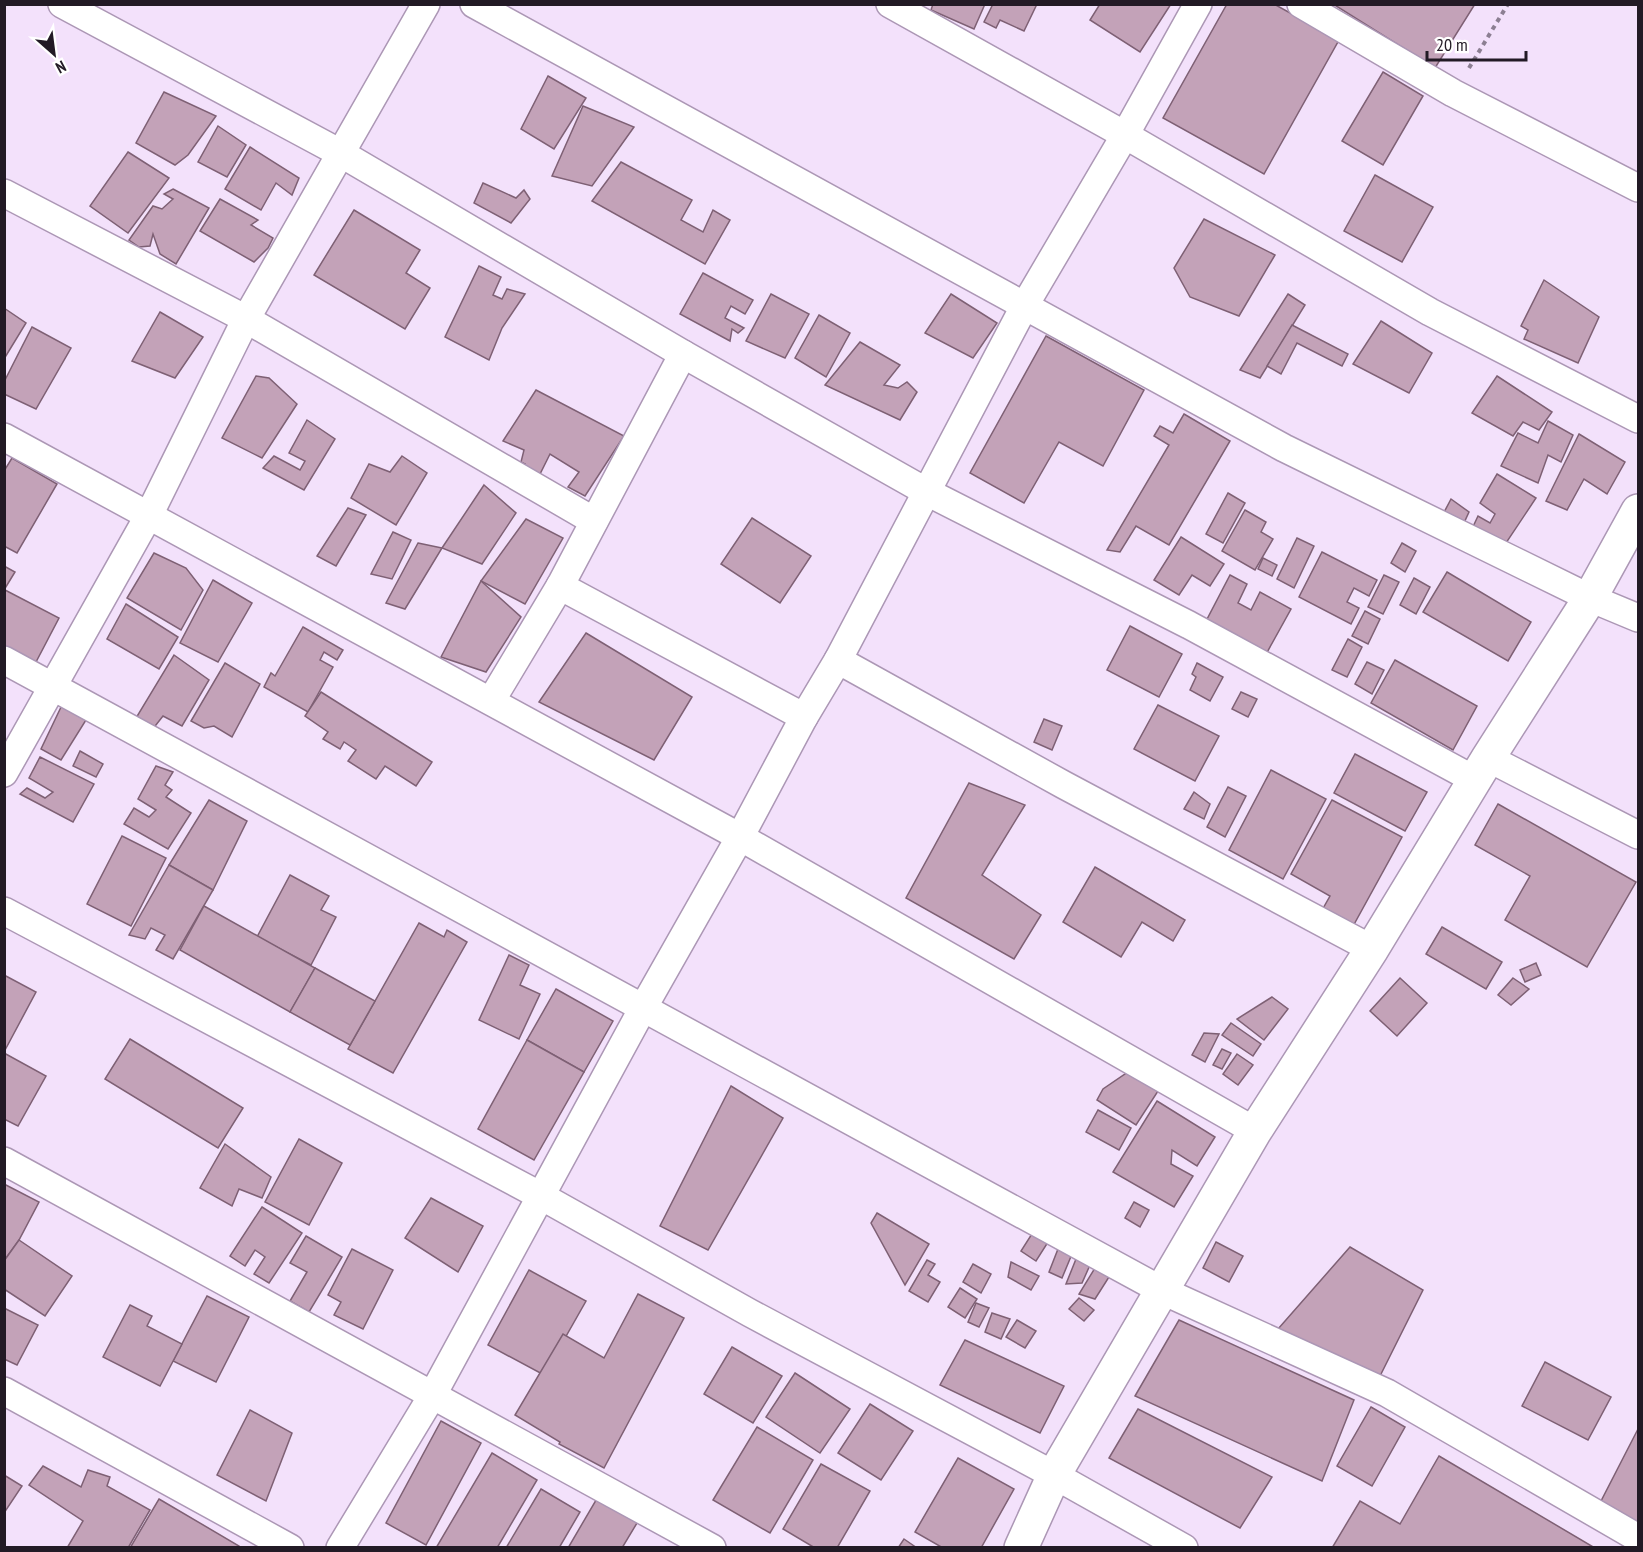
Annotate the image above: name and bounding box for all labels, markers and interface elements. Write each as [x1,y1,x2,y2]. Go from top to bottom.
north arrow [24,24,84,84]
scale bar [1427,24,1526,62]
text: 20 m [1436,33,1468,56]
text: N [53,56,70,78]

